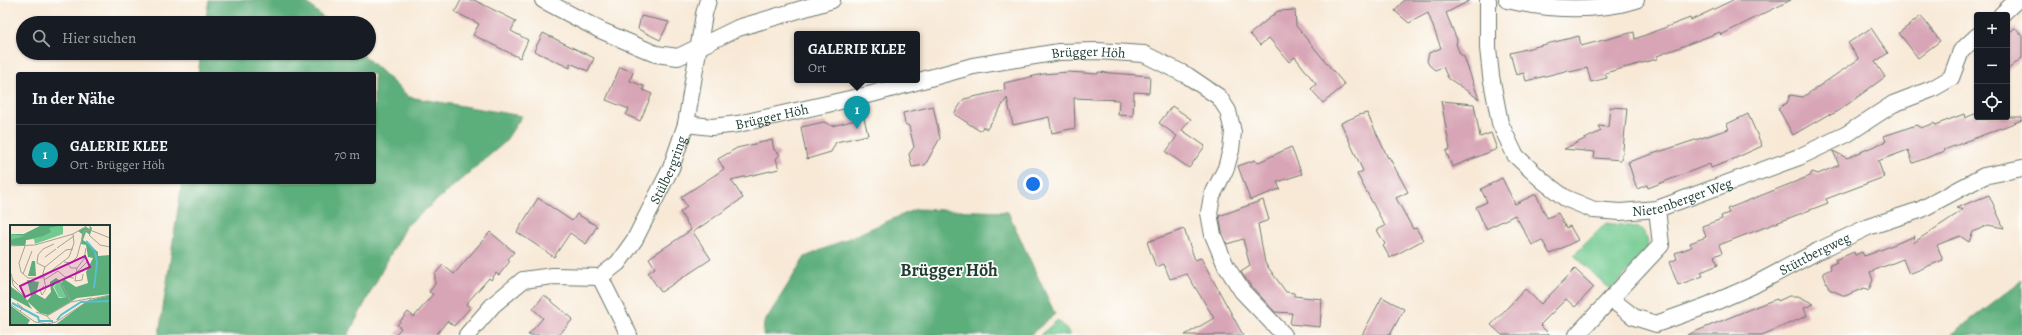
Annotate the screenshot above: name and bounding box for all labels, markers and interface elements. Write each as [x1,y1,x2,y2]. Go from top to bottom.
map controls [1974,12,2010,120]
button: + [1974,12,2010,48]
search box [16,16,376,60]
icon: search [30,27,52,49]
text: Hier suchen [62,28,136,48]
popup [794,31,920,83]
text: GALERIE KLEE [808,39,906,59]
street label: Brügger Höh [1050,42,1127,63]
button: − [1974,48,2010,84]
text: Ort [808,59,826,76]
button: locate [1974,84,2010,120]
text: In der Nähe [32,87,115,110]
pin: 1 [844,96,870,129]
street label: Brügger Höh [734,99,811,134]
street label: Stülbergring [645,133,691,208]
text: GALERIE KLEE [70,136,168,156]
text: 1 [43,146,47,163]
text: 70 m [334,146,360,163]
text: Ort · Brügger Höh [70,156,165,173]
street label: Nietenberger Weg [1631,173,1735,221]
your location [1023,174,1043,194]
inset map [10,225,110,325]
street label: Stüttbergweg [1776,228,1853,280]
district label: Brügger Höh [900,258,998,282]

